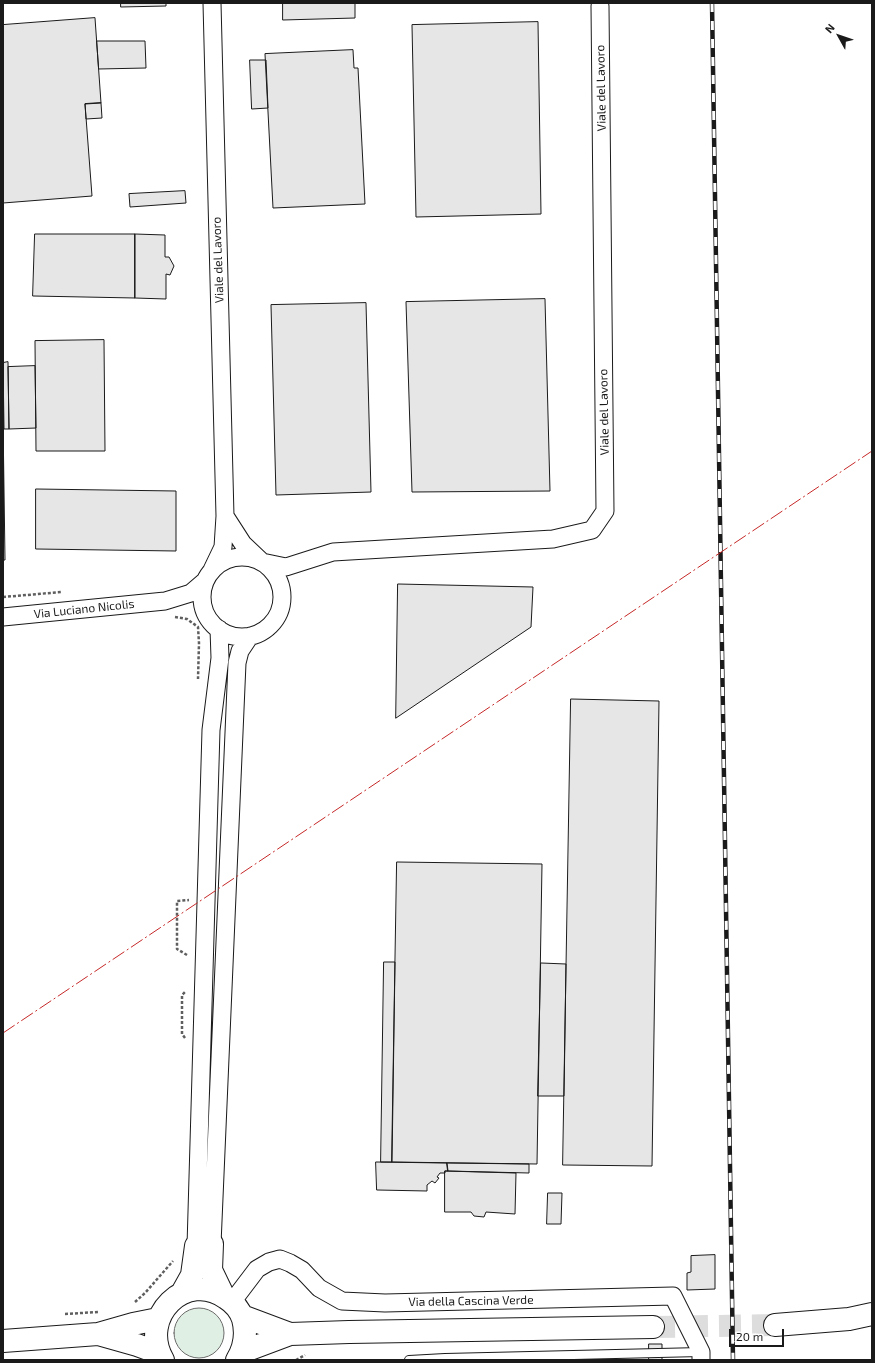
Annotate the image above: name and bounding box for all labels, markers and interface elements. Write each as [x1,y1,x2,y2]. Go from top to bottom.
north arrow [819,16,859,56]
text: N [822,21,837,35]
street label: Viale del Lavoro [593,45,609,131]
street label: Viale del Lavoro [209,217,227,303]
street label: Viale del Lavoro [596,369,612,455]
street label: Via Luciano Nicolis [33,597,135,621]
street label: Via della Cascina Verde [408,1293,534,1309]
scale bar [731,1321,786,1347]
text: 20 m [736,1329,763,1343]

